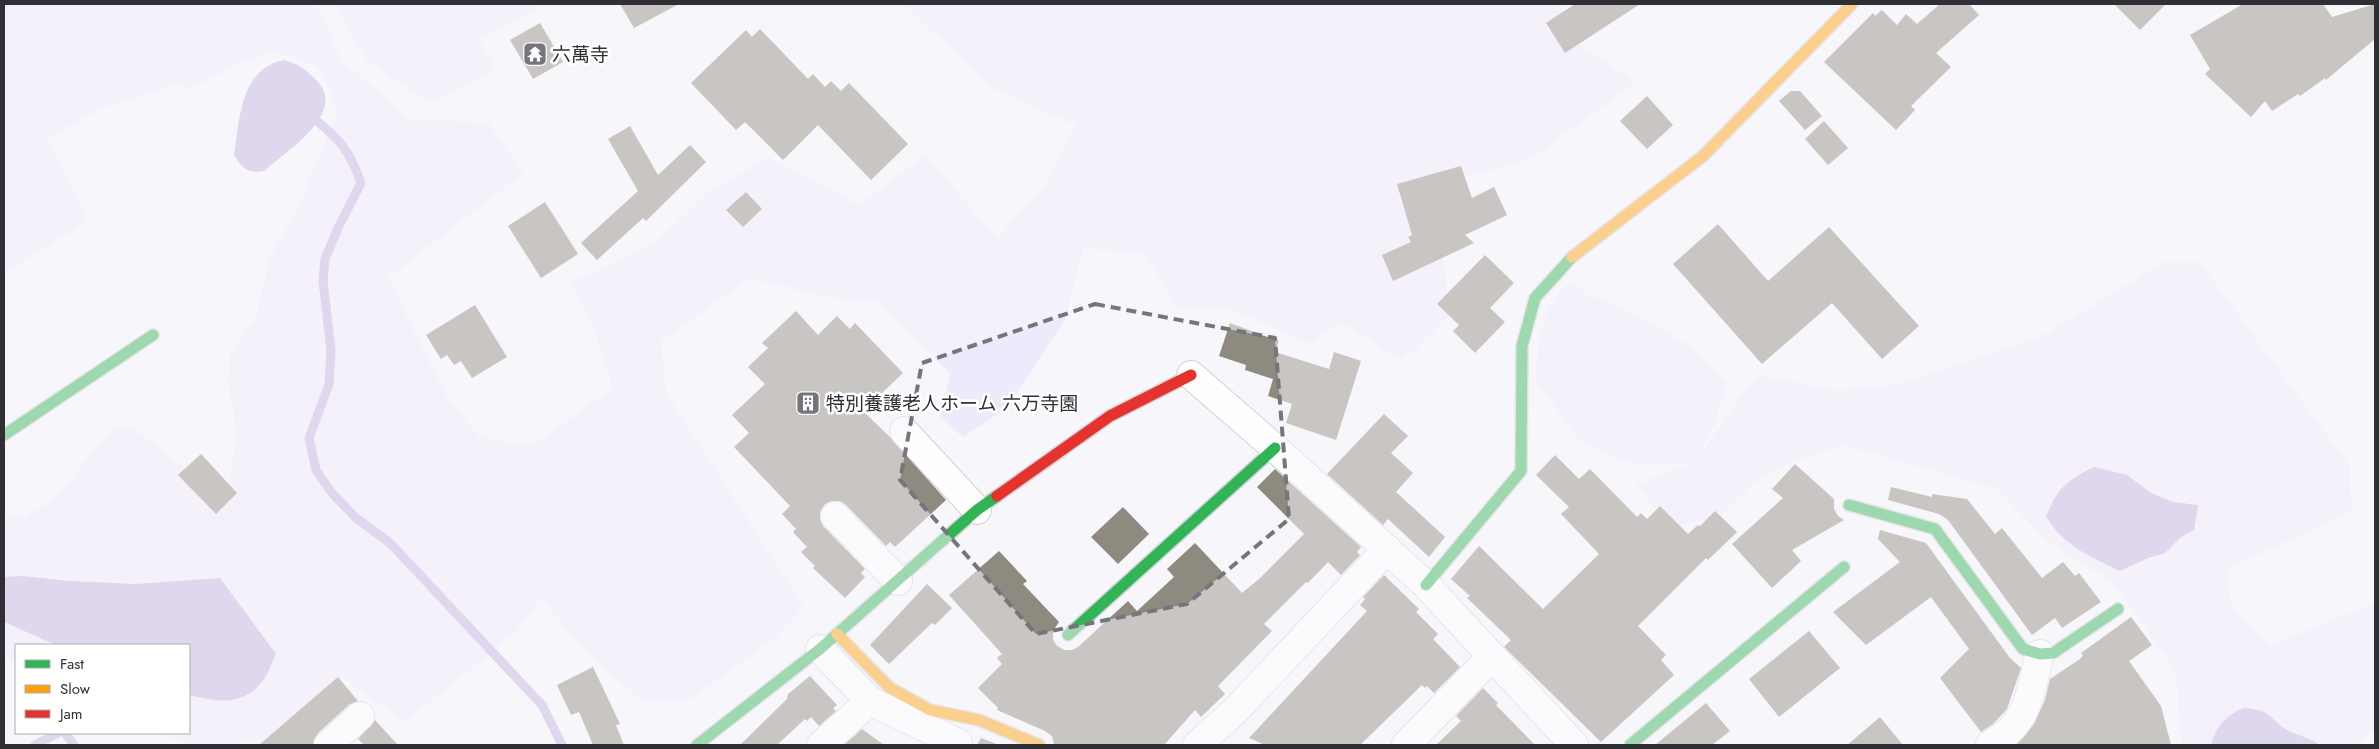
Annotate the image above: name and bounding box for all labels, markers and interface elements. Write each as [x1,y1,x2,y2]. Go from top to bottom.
temple icon: 六萬寺 [522,41,548,67]
place label: 六萬寺 [552,41,609,68]
building icon: 特別養護老人ホーム 六万寺園 [795,390,821,416]
place label: 特別養護老人ホーム 六万寺園 [826,390,1078,417]
legend [15,644,190,734]
text: Fast [60,653,84,675]
text: Slow [60,678,91,700]
text: Jam [58,703,83,725]

